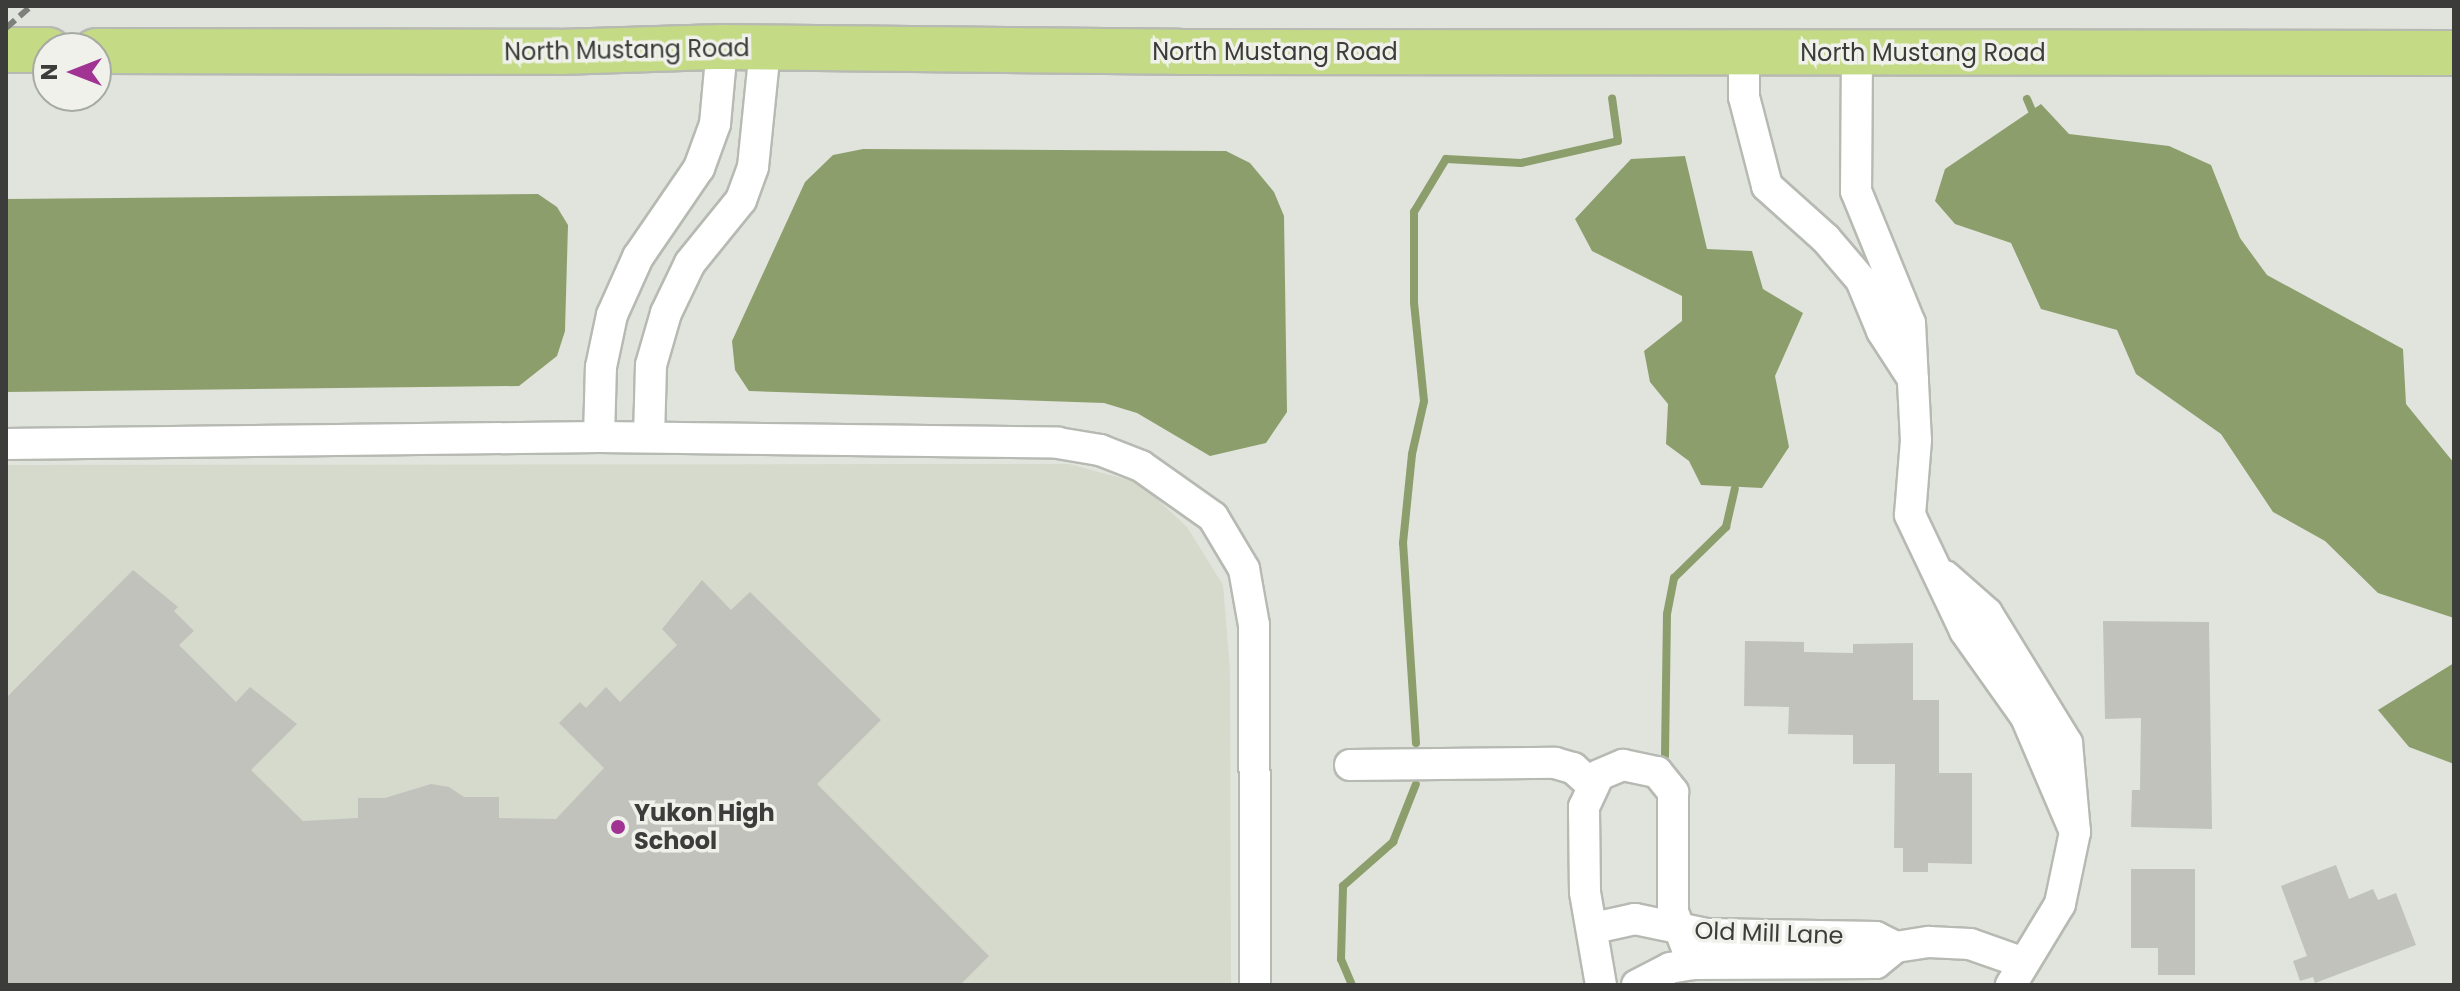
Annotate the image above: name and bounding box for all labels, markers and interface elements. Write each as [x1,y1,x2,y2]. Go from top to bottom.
north arrow [32,32,112,112]
street label: North Mustang Road [504,33,750,67]
street label: North Mustang Road [1152,38,1398,66]
street label: North Mustang Road [1800,39,2046,67]
text: N [34,64,65,80]
place label: Yukon High School [634,799,775,855]
marker: Yukon High School [609,818,627,836]
street label: Old Mill Lane [1694,916,1844,950]

